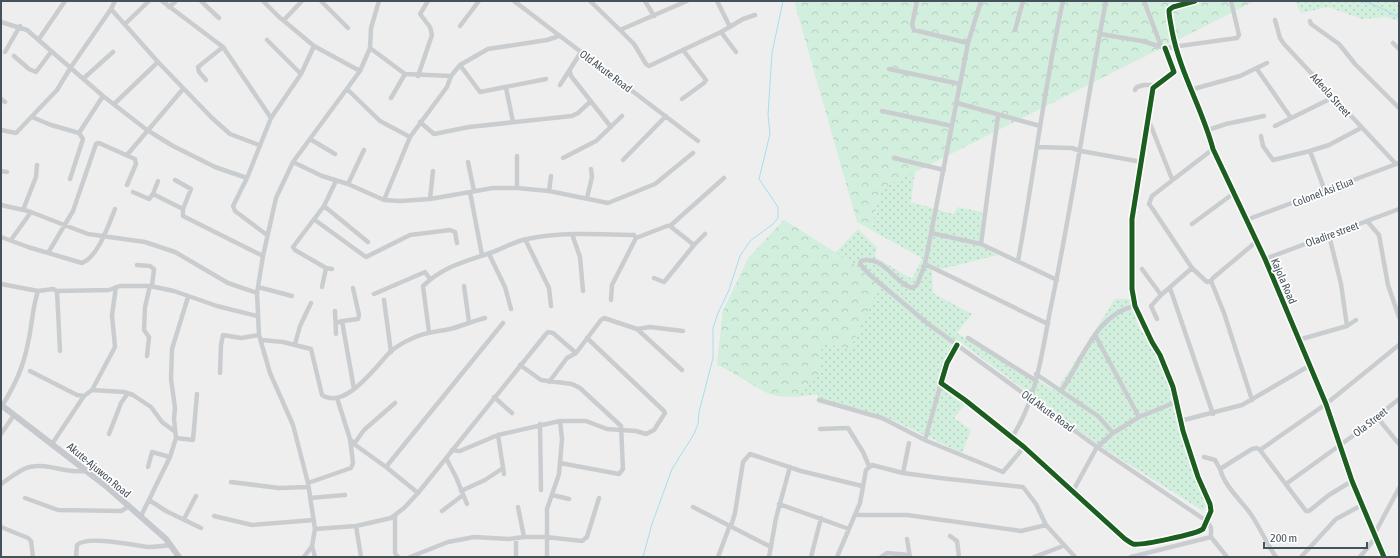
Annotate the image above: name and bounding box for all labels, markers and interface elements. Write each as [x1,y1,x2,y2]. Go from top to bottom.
street label: Old Akute Road [578,48,634,94]
street label: Adeola Street [1308,71,1354,119]
street label: Colonel Asi Elua [1291,175,1355,209]
street label: Oladire street [1304,219,1360,249]
street label: Kajola Road [1269,256,1299,306]
street label: Old Akute Road [1019,388,1077,434]
street label: Ola Street [1351,405,1389,439]
street label: Akute-Ajuwon Road [65,440,133,500]
scale bar [1264,524,1367,550]
text: 200 m [1270,531,1297,545]

